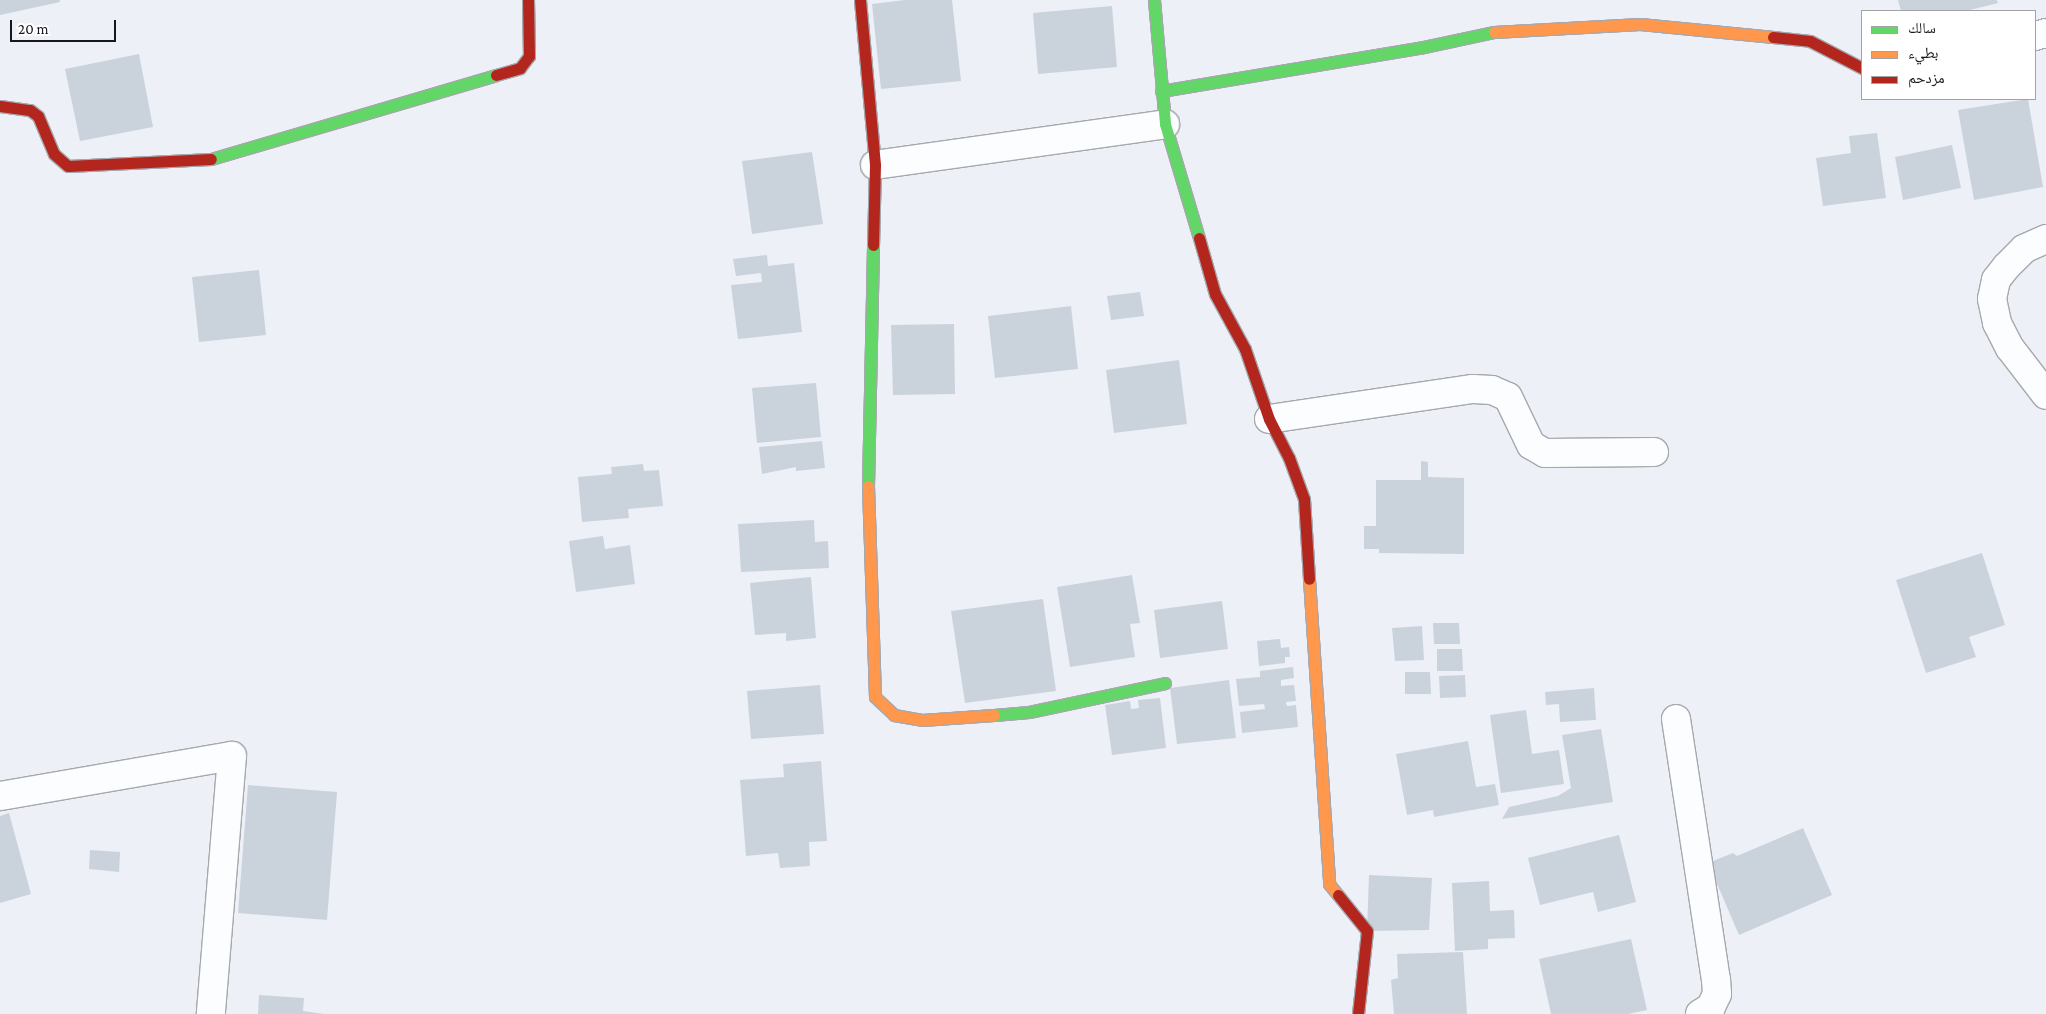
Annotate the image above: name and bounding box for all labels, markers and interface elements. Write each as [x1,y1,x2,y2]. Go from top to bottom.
scale bar [12,10,119,42]
legend [1861,10,2036,100]
text: سالك [1908,20,1936,36]
text: 20 m [18,21,49,37]
text: بطيء [1908,45,1938,61]
text: مزدحم [1908,70,1945,86]

